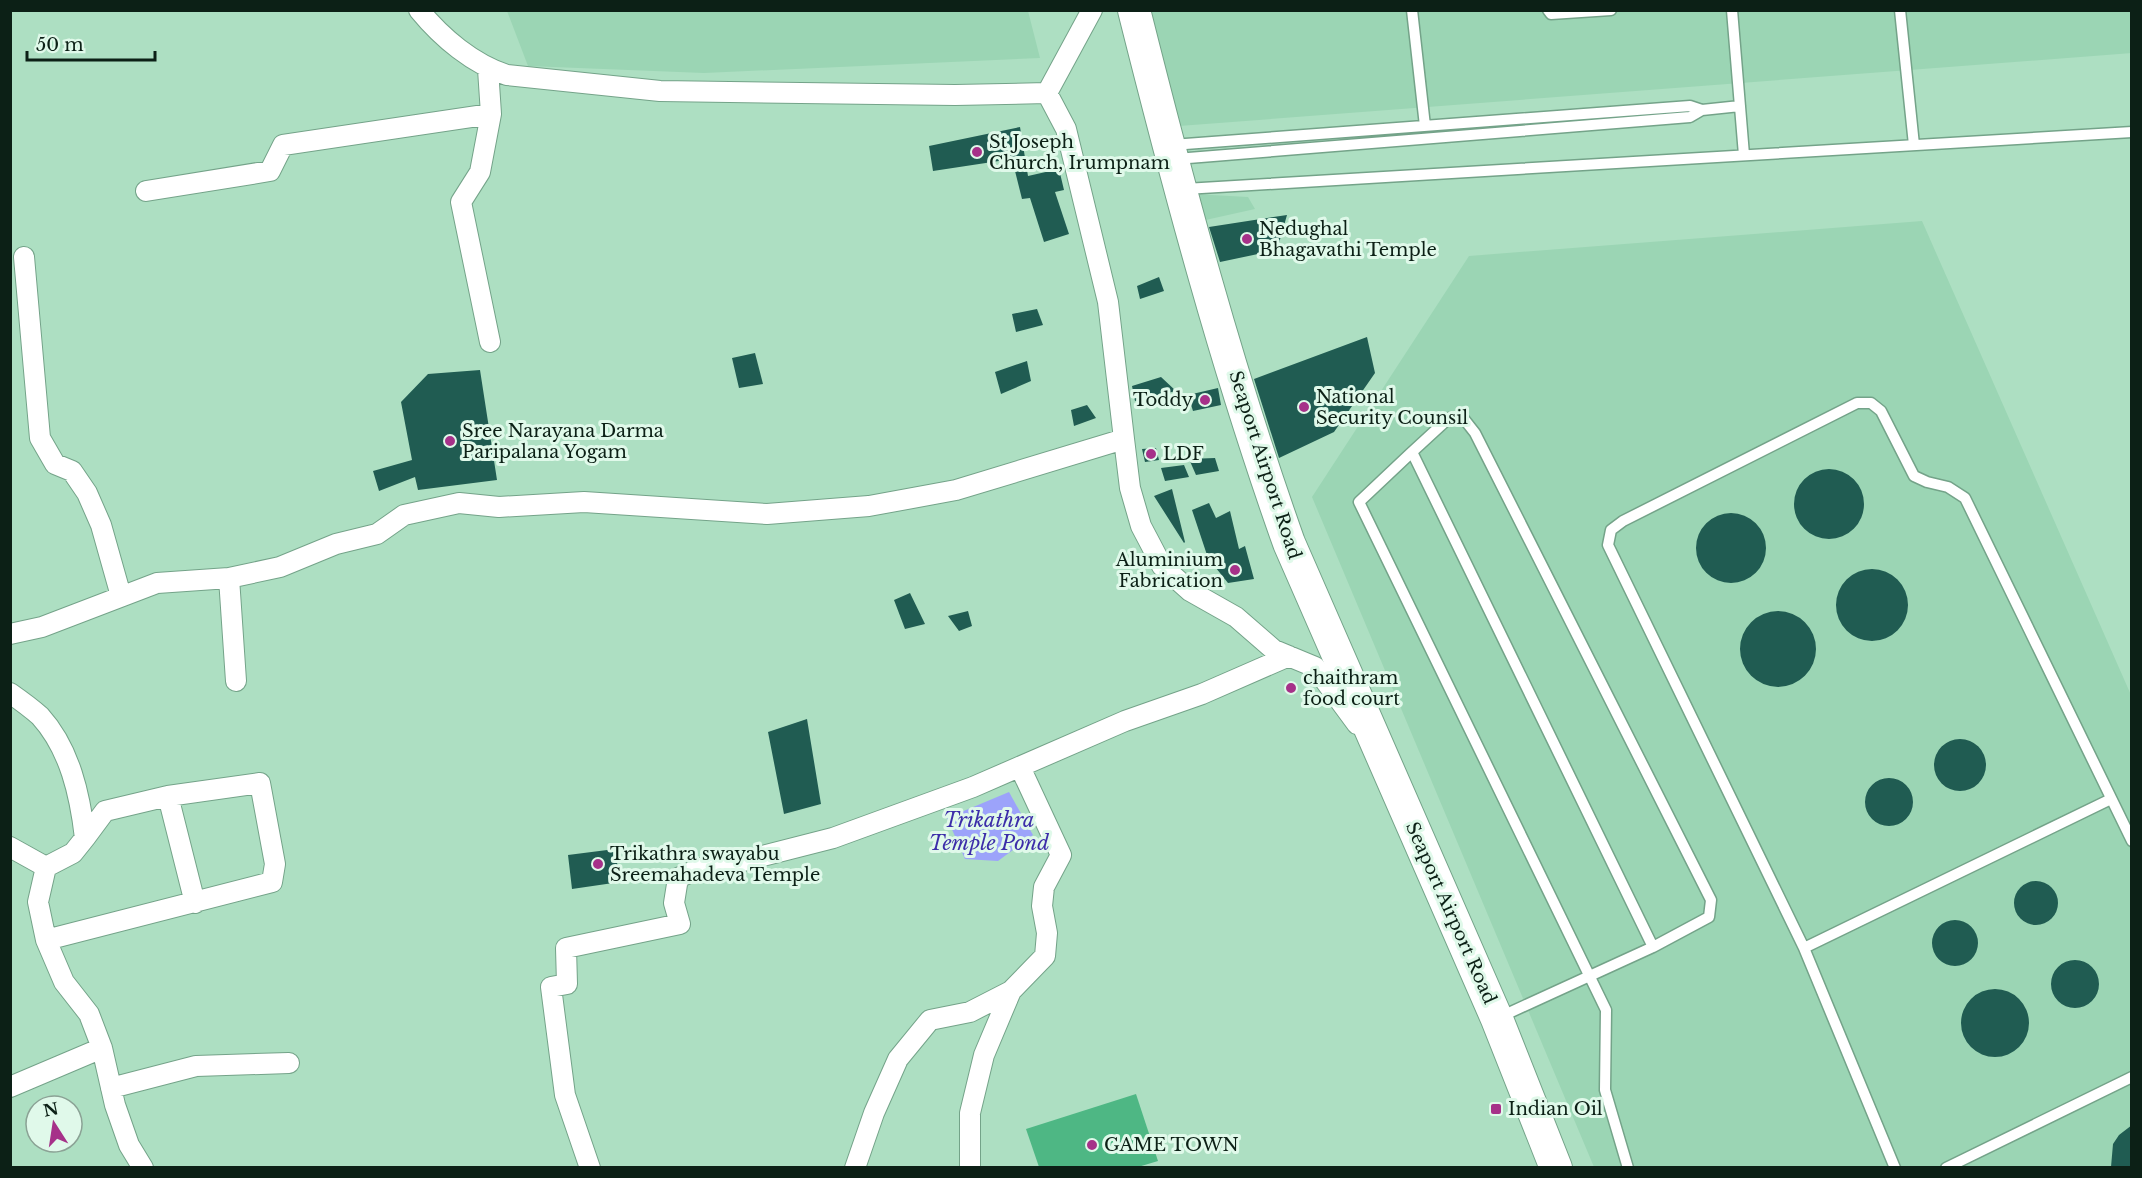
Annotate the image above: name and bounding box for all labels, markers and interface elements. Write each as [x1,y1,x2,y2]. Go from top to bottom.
scale bar [27,24,154,62]
text: 50 m [36,34,84,56]
place label: St Joseph Church, Irumpnam [989,131,1170,174]
marker: St Joseph Church, Irumpnam [970,145,984,159]
place label: Nedughal Bhagavathi Temple [1259,218,1437,261]
marker: Nedughal Bhagavathi Temple [1240,232,1254,246]
street label: Seaport Airport Road [1224,368,1306,562]
place label: National Security Counsil [1316,386,1468,429]
place label: Toddy [1133,389,1193,411]
marker: Toddy [1198,393,1212,407]
marker: National Security Counsil [1297,400,1311,414]
place label: Sree Narayana Darma Paripalana Yogam [462,420,664,463]
marker: Sree Narayana Darma Paripalana Yogam [443,434,457,448]
place label: LDF [1163,443,1204,465]
marker: LDF [1144,447,1158,461]
place label: Aluminium Fabrication [1115,549,1223,592]
marker: Aluminium Fabrication [1228,563,1242,577]
place label: chaithram food court [1303,667,1400,710]
marker: chaithram food court [1284,681,1298,695]
water label: Trikathra Temple Pond [929,808,1049,855]
street label: Seaport Airport Road [1401,819,1501,1007]
place label: Trikathra swayabu Sreemahadeva Temple [610,843,820,886]
marker: Trikathra swayabu Sreemahadeva Temple [591,857,605,871]
north arrow [24,1094,84,1154]
text: N [41,1098,60,1121]
place label: Indian Oil [1508,1098,1603,1120]
marker: Indian Oil [1489,1102,1503,1116]
place label: GAME TOWN [1104,1134,1239,1156]
marker: GAME TOWN [1085,1138,1099,1152]

